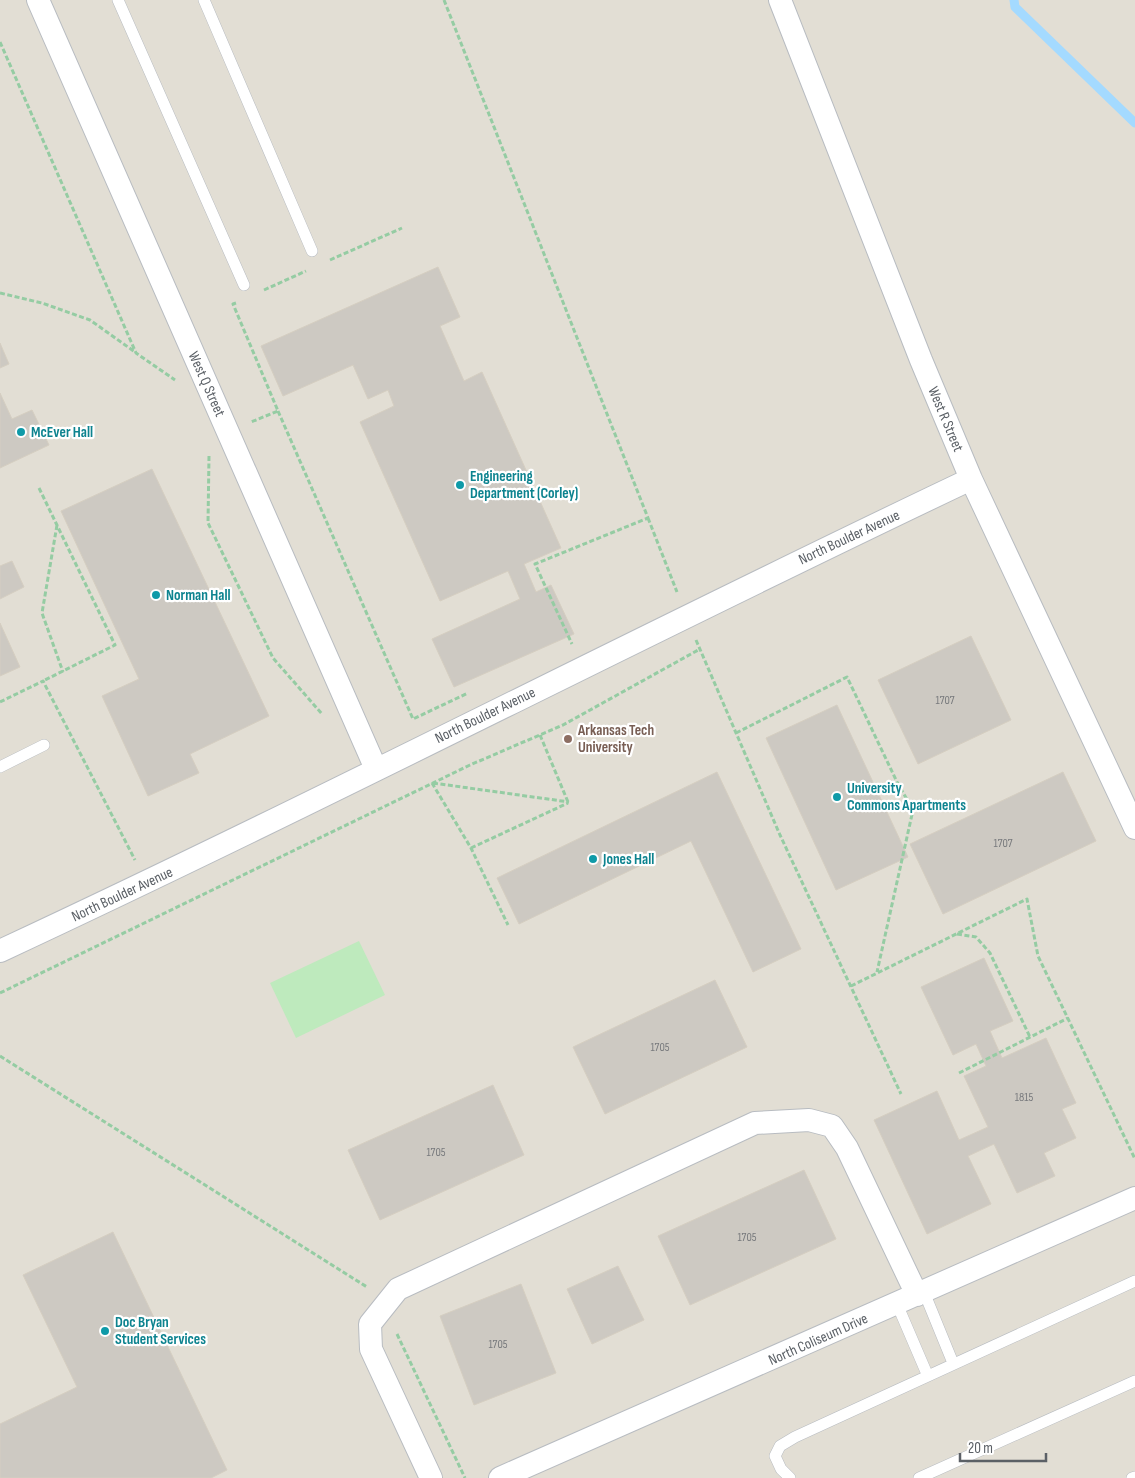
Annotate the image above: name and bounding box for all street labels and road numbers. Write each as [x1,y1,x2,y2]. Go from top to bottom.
street label: West Q Street [184,349,229,420]
street label: West R Street [923,384,968,455]
street label: North Boulder Avenue [796,506,903,569]
street label: North Boulder Avenue [432,683,539,748]
street label: North Boulder Avenue [69,863,176,926]
street label: North Coliseum Drive [766,1309,871,1370]

